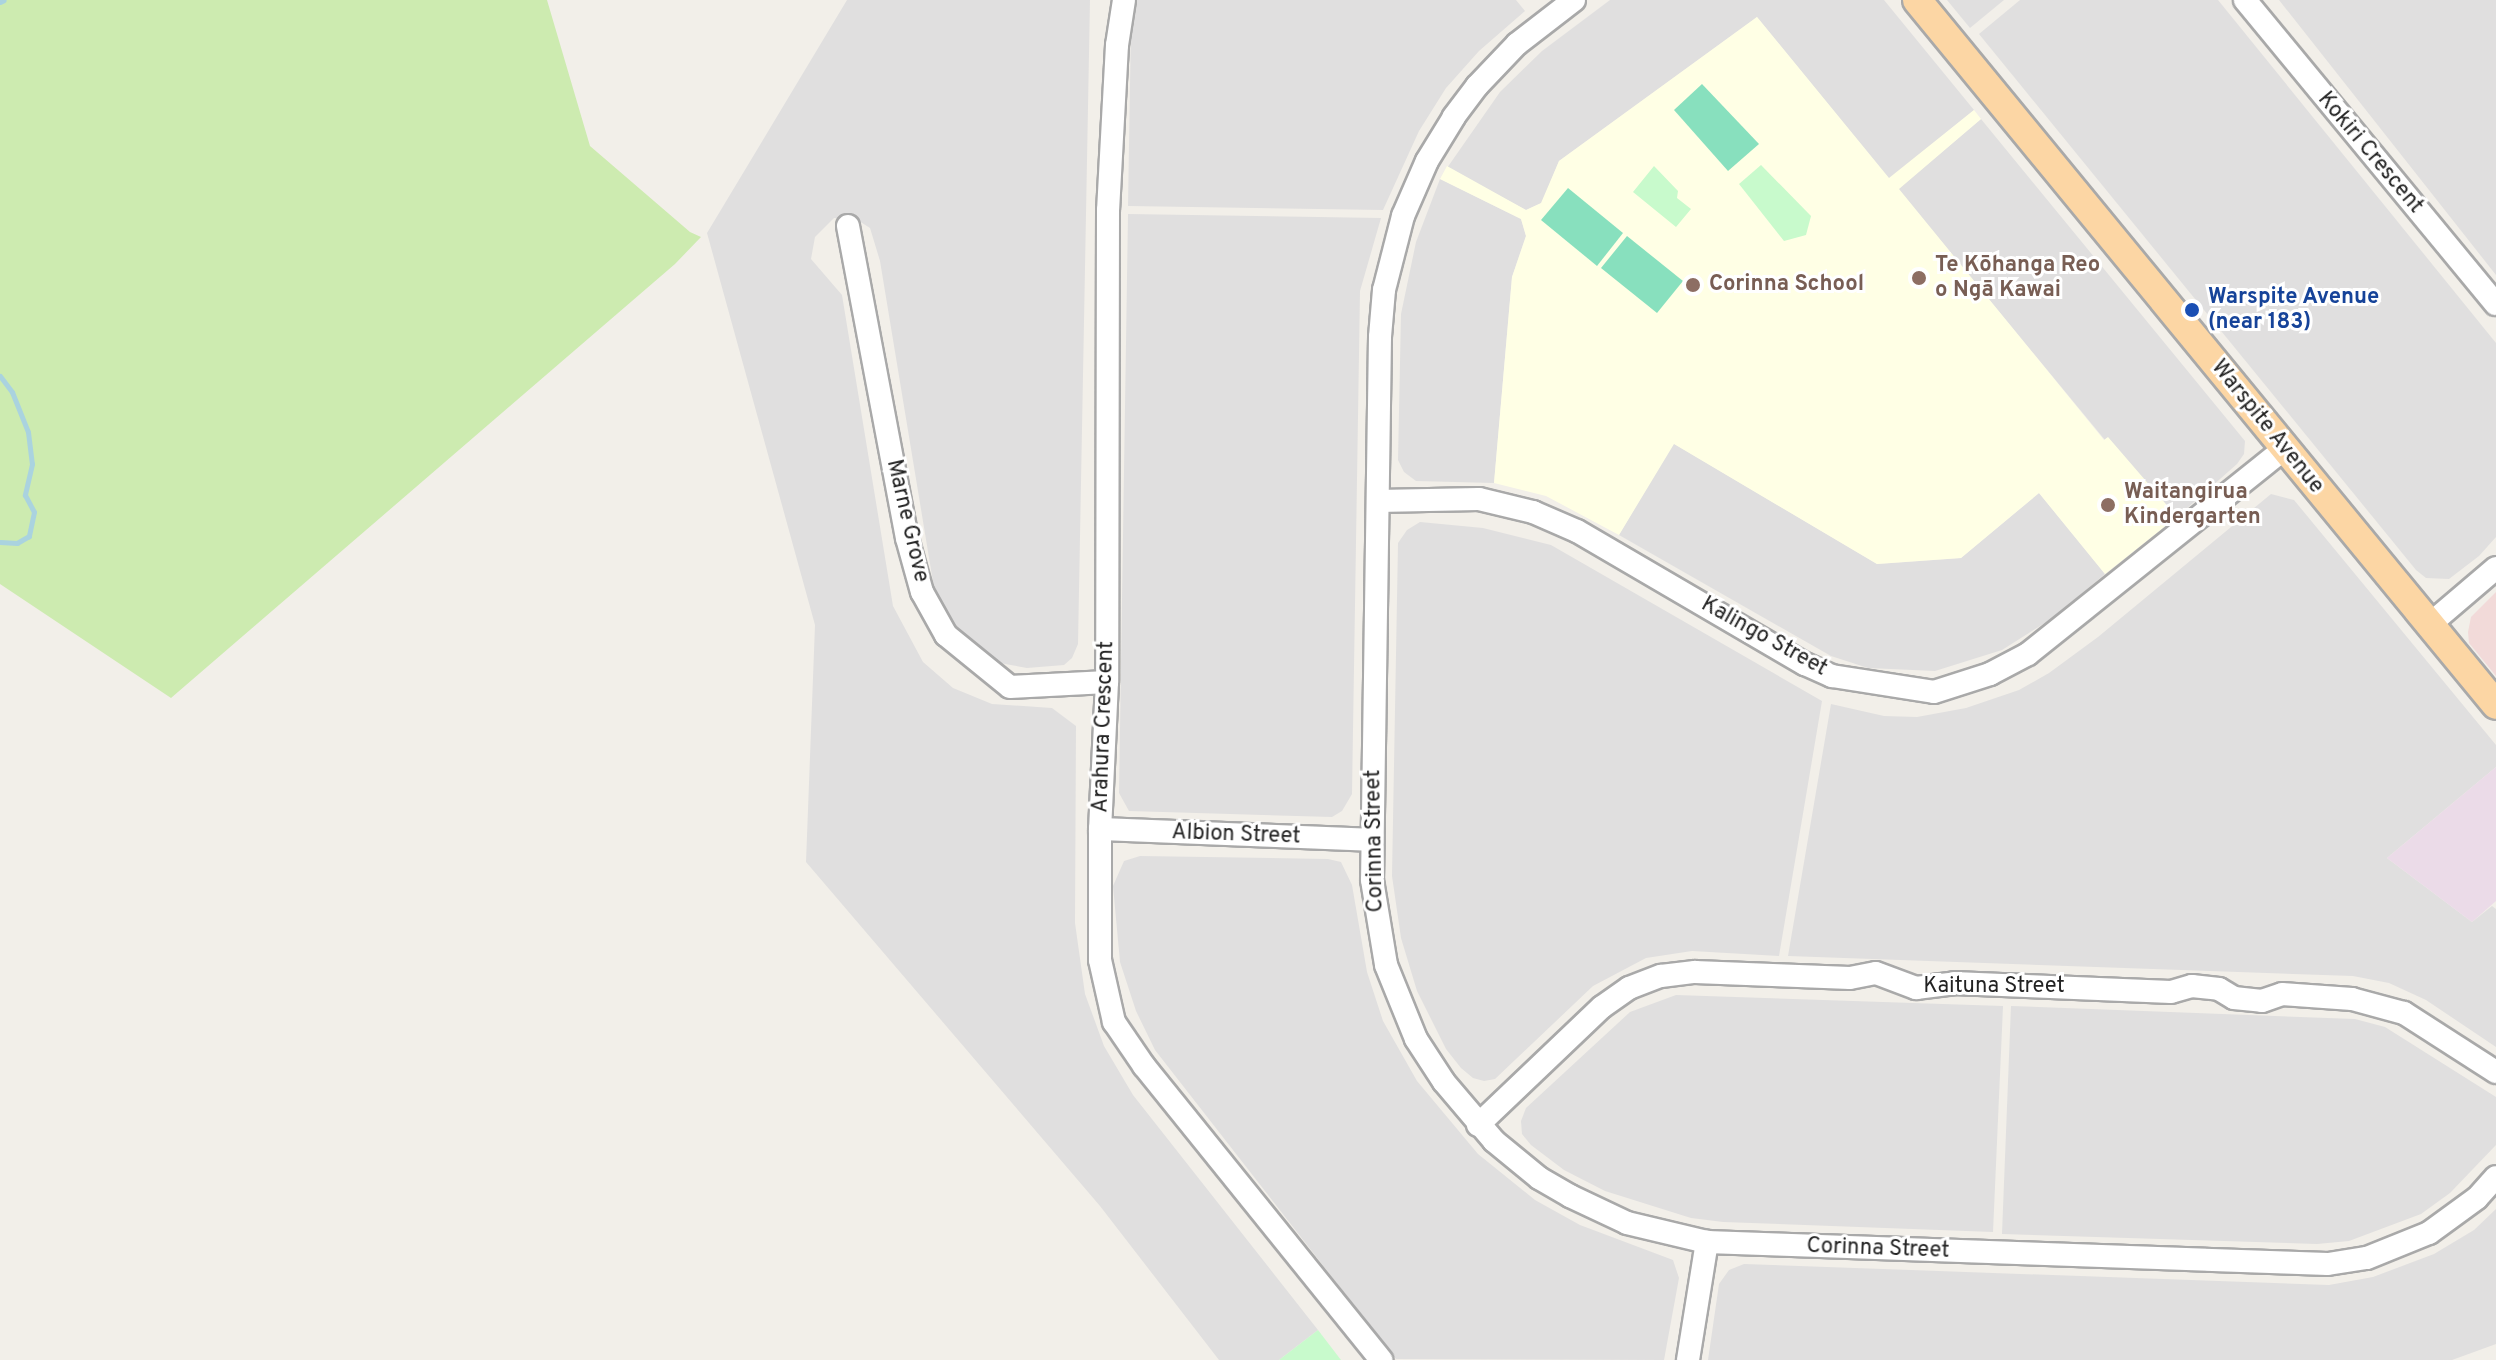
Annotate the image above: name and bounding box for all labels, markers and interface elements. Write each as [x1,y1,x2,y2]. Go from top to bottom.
street label: Kokiri Crescent [2312,87,2428,219]
place label: Te Kōhanga Reo o Ngā Kawai [1935,252,2100,304]
marker: Te Kōhanga Reo o Ngā Kawai [1910,269,1928,287]
place label: Corinna School [1709,272,1864,298]
marker: Corinna School [1684,276,1702,294]
place label: Warspite Avenue (near 183) [2208,284,2380,336]
marker: Warspite Avenue (near 183) [2183,301,2201,319]
street label: Warspite Avenue [2205,355,2329,499]
street label: Marne Grove [880,457,934,585]
place label: Waitangirua Kindergarten [2124,479,2261,530]
marker: Waitangirua Kindergarten [2099,496,2117,514]
street label: Kalingo Street [1696,591,1832,683]
street label: Arahura Crescent [1088,641,1120,813]
street label: Corinna Street [1361,769,1389,913]
street label: Albion Street [1171,820,1301,850]
street label: Kaituna Street [1923,974,2065,1000]
street label: Corinna Street [1806,1233,1950,1265]

